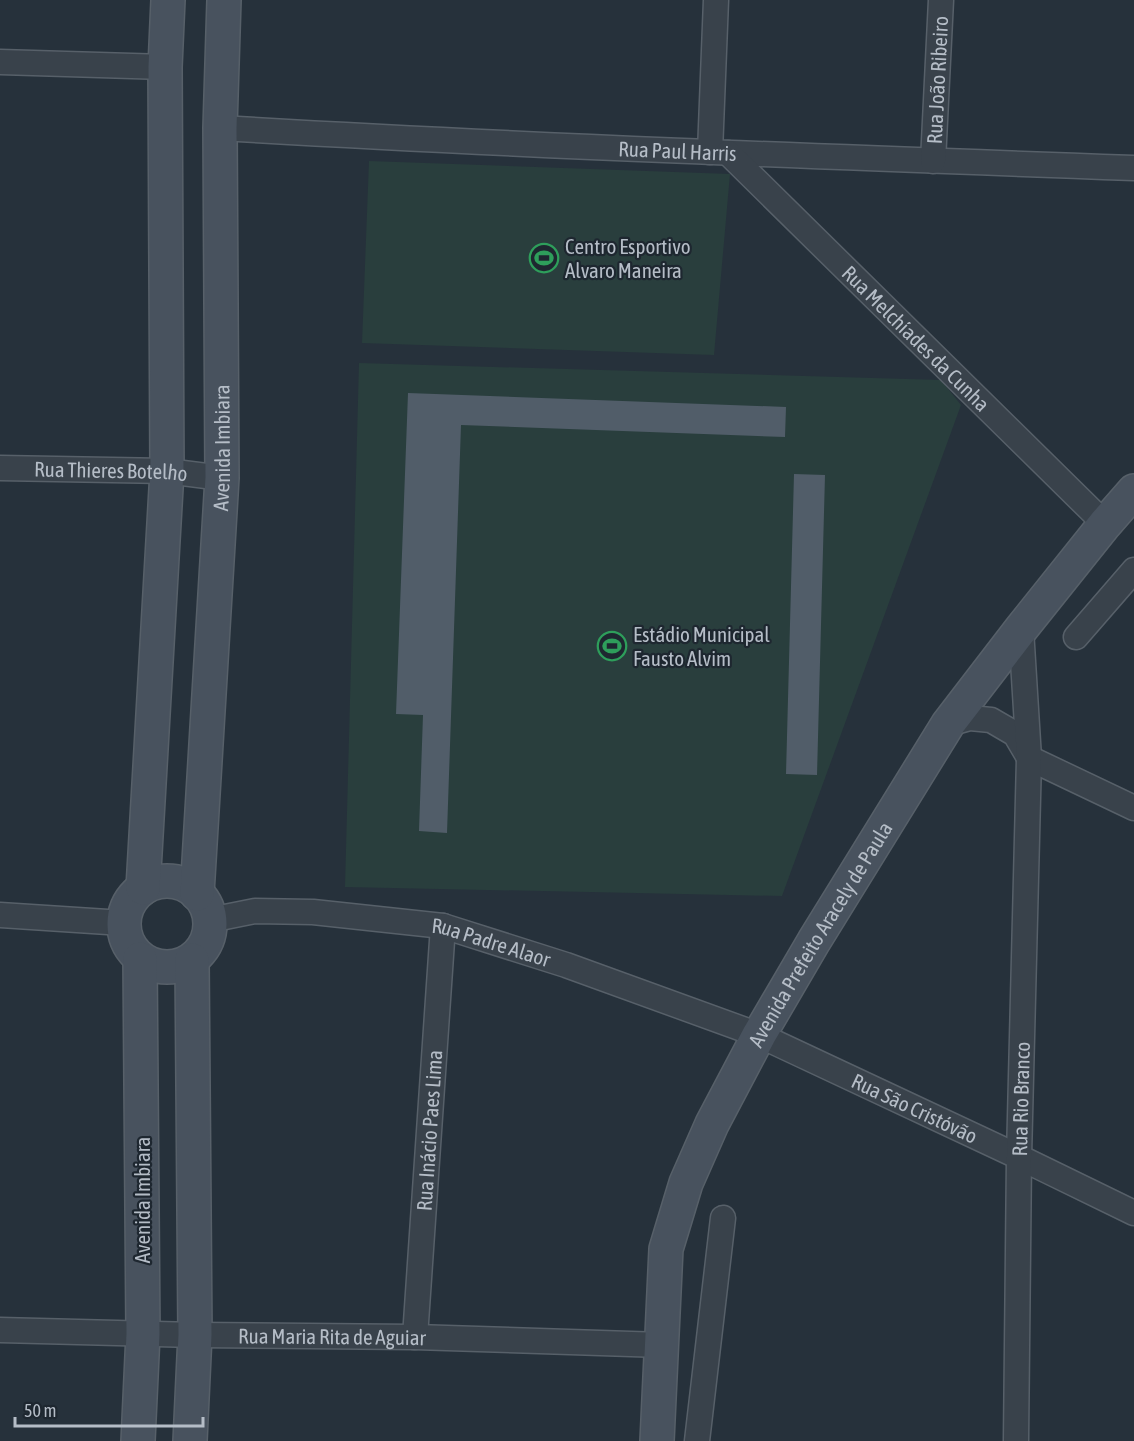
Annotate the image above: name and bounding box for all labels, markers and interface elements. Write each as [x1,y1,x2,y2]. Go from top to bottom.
street label: Rua João Ribeiro [922,15,952,145]
street label: Rua Paul Harris [618,136,737,165]
place label: Centro Esportivo Alvaro Maneira [565,234,691,282]
sports icon: Centro Esportivo Alvaro Maneira [528,242,560,274]
street label: Rua Melchíades da Cunha [838,261,995,416]
street label: Avenida Imbiara [208,384,234,512]
street label: Rua Thieres Botelho [34,457,189,486]
place label: Estádio Municipal Fausto Alvim [633,622,770,670]
sports icon: Estádio Municipal Fausto Alvim [596,630,628,662]
street label: Avenida Prefeito Aracely de Paula [743,817,897,1051]
street label: Rua Padre Alaor [430,913,554,972]
street label: Rua Rio Branco [1007,1041,1034,1157]
street label: Rua Inácio Paes Lima [412,1049,447,1212]
street label: Rua São Cristóvão [848,1068,981,1148]
street label: Avenida Imbiara [130,1137,154,1263]
street label: Rua Maria Rita de Aguiar [238,1323,427,1349]
scale bar [15,1390,202,1428]
text: 50 m [24,1400,56,1421]

